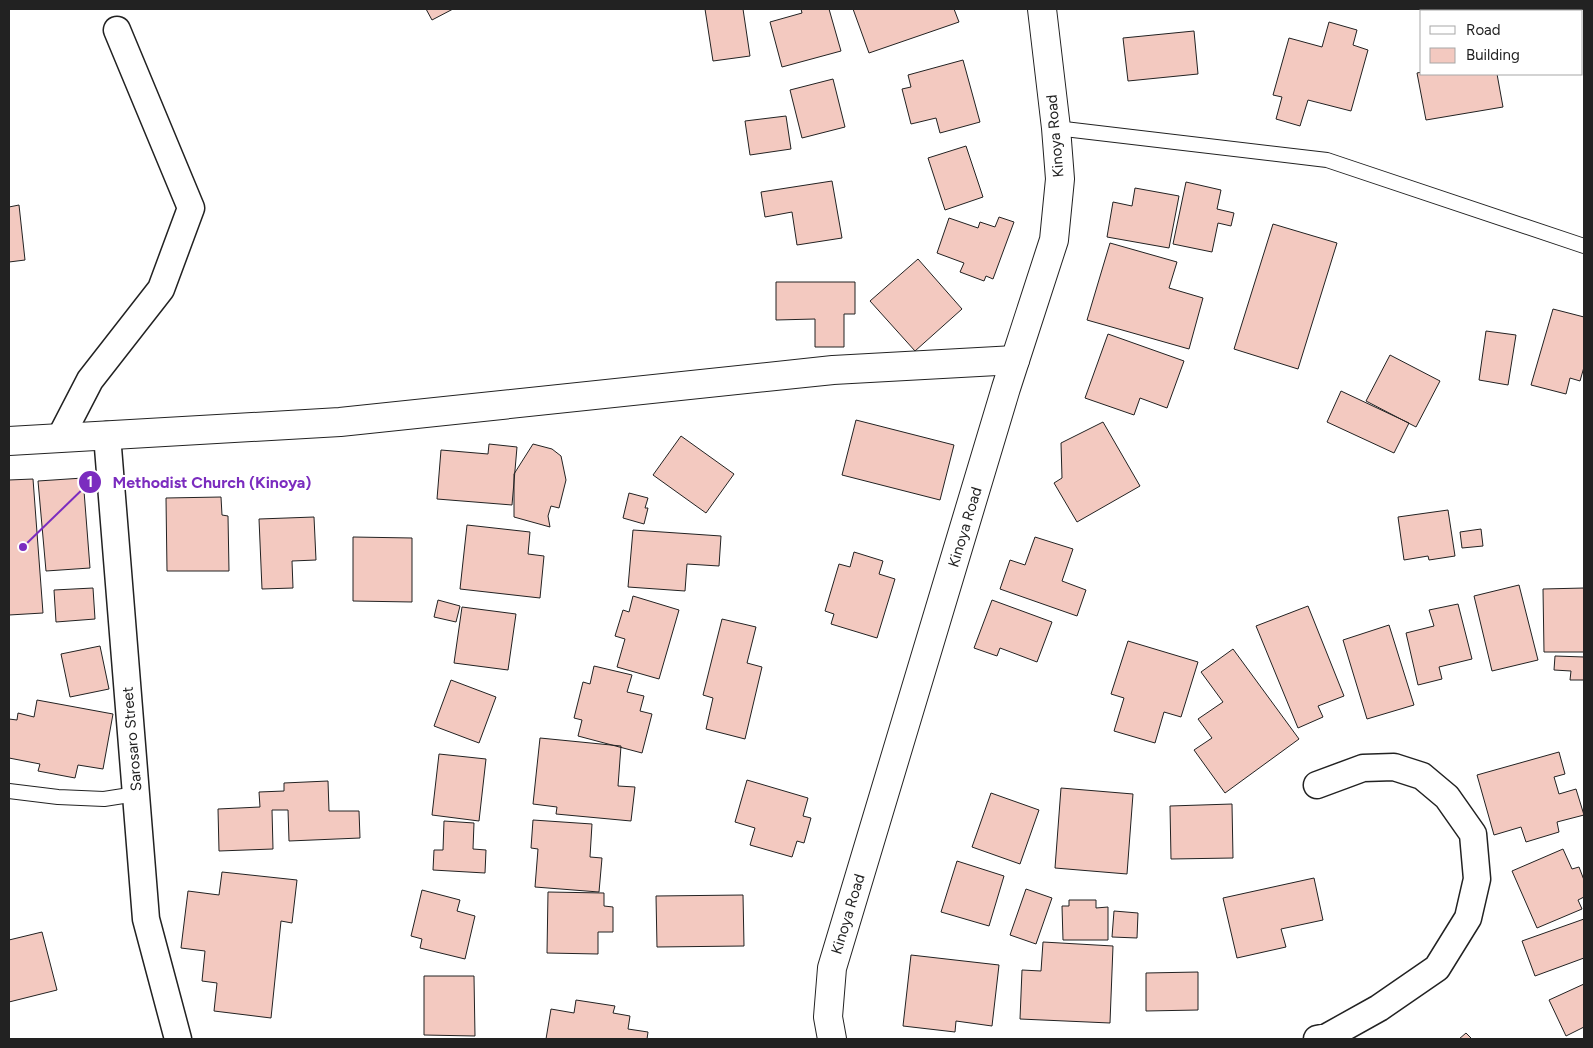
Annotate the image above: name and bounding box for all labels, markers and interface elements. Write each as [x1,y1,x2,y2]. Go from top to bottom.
legend [1420,10,1583,75]
text: Road [1466,21,1501,39]
text: Building [1466,46,1520,64]
street label: Kinoya Road [1042,94,1068,178]
callout: Methodist Church (Kinoya) [78,467,322,498]
text: 1 [87,473,93,491]
text: Methodist Church (Kinoya) [113,473,311,492]
street label: Kinoya Road [944,485,986,569]
street label: Sarosaro Street [118,686,146,792]
street label: Kinoya Road [827,872,869,956]

